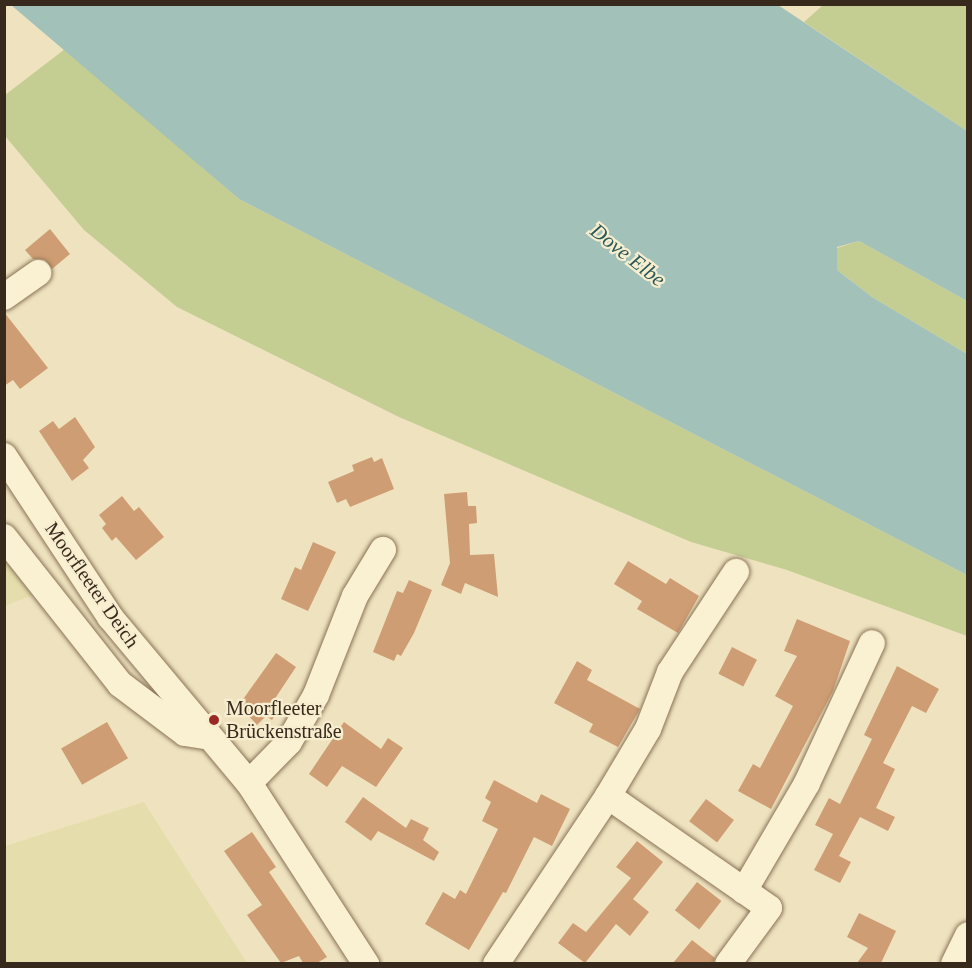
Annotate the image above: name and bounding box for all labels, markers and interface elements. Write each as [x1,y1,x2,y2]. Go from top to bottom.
water label: Dove Elbe [586,218,670,292]
street label: Moorfleeter Deich [40,517,144,653]
place label: Moorfleeter Brückenstraße [226,696,342,743]
marker: Moorfleeter Brückenstraße [207,713,221,727]

